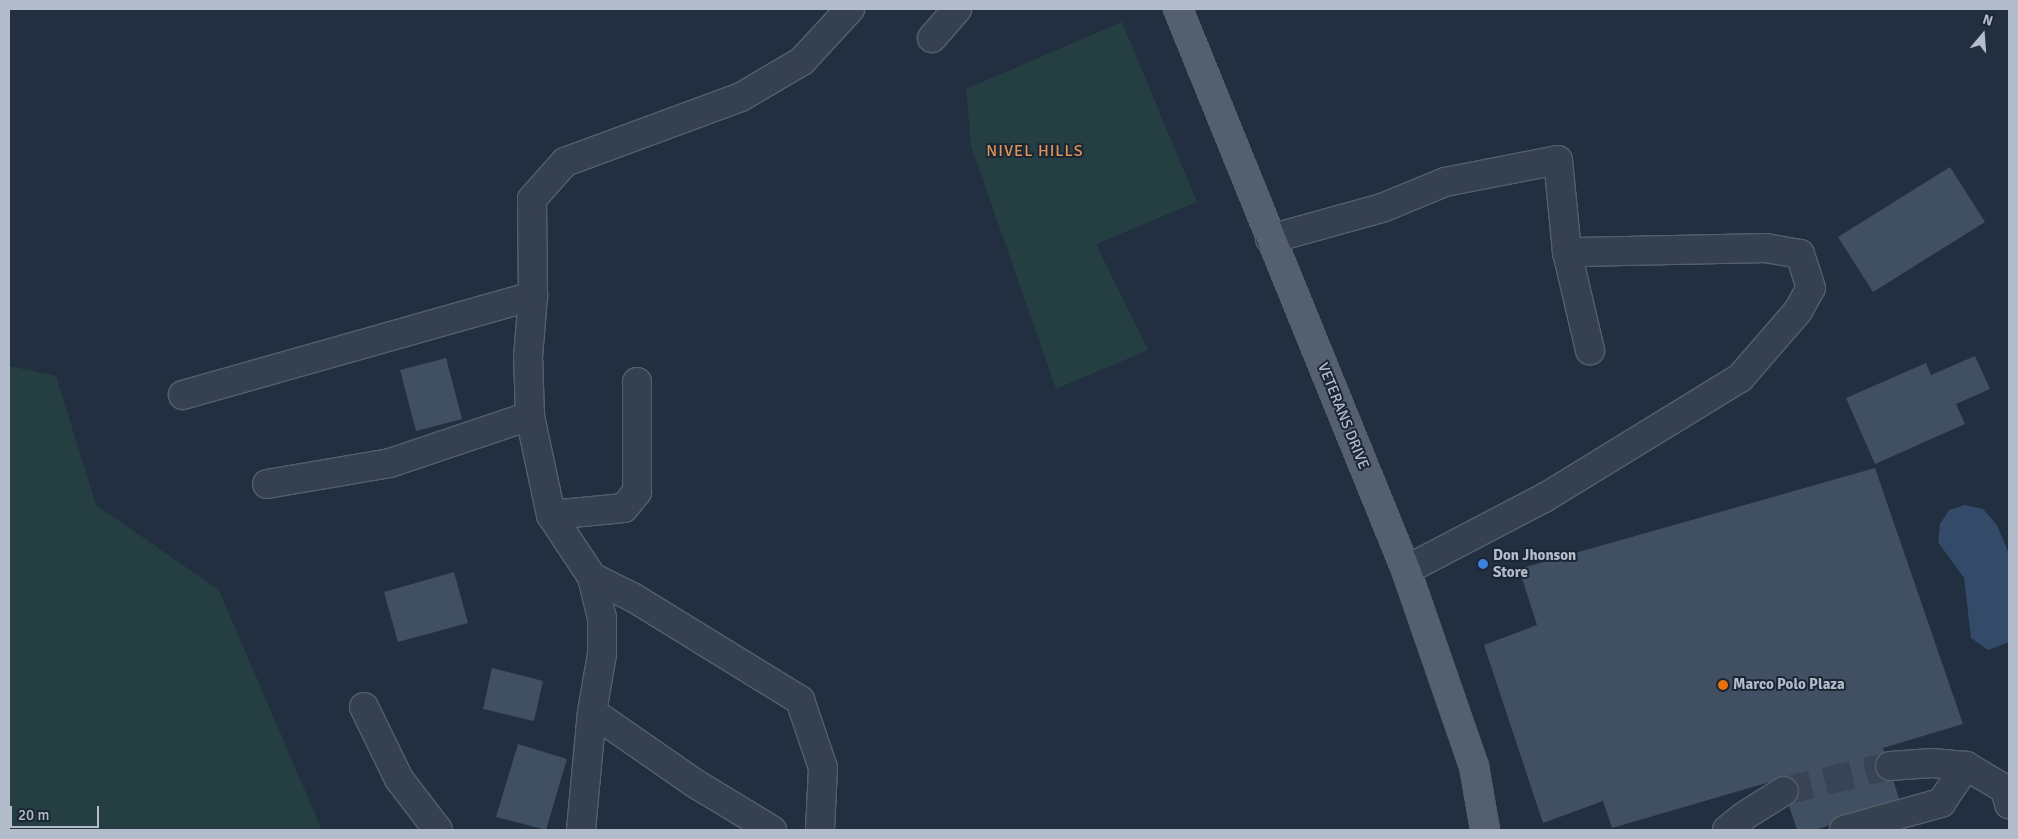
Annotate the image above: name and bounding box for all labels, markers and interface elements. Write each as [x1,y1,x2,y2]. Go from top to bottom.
north arrow [1958,10,2008,60]
text: N [1981,11,1995,30]
district label: NIVEL HILLS [985,141,1085,161]
street label: VETERANS DRIVE [1313,360,1373,472]
place label: Don Jhonson Store [1493,546,1576,581]
marker: Don Jhonson Store [1477,558,1489,570]
place label: Marco Polo Plaza [1733,676,1845,694]
marker: Marco Polo Plaza [1717,679,1729,691]
scale bar [12,796,101,828]
text: 20 m [18,806,49,824]

